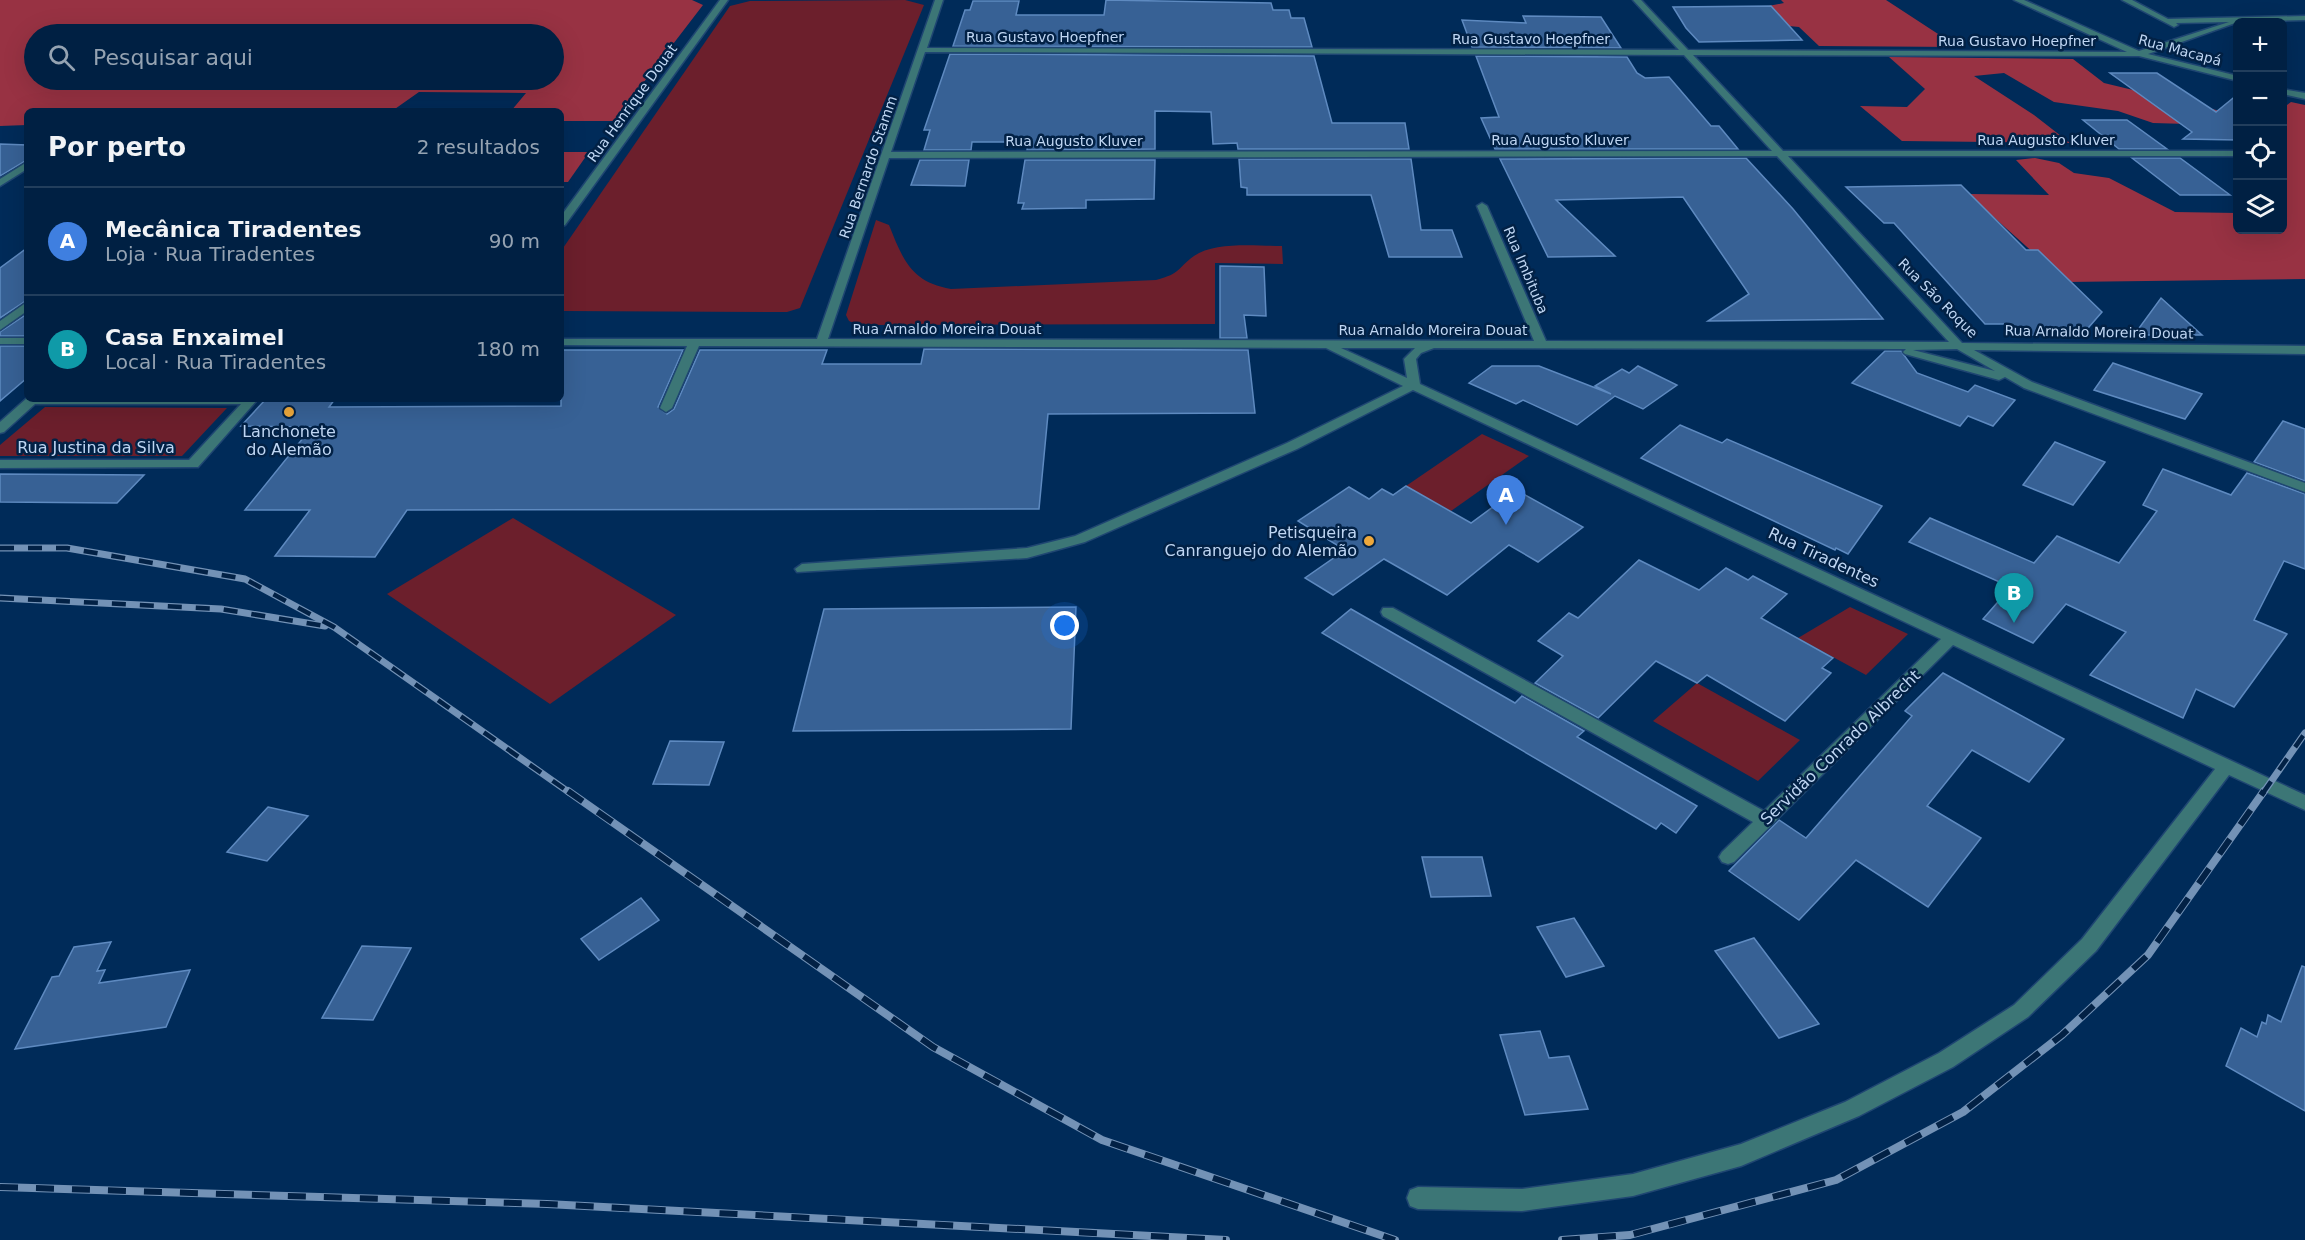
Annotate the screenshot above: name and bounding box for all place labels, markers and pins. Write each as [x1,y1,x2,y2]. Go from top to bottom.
marker: Lanchonete do Alemão [282,405,296,419]
place label: Lanchonete do Alemão [242,422,336,459]
pin: A [1486,476,1526,525]
place label: Petisqueira Canranguejo do Alemão [1164,523,1357,560]
marker: Petisqueira Canranguejo do Alemão [1362,534,1376,548]
pin: B [1994,574,2034,623]

